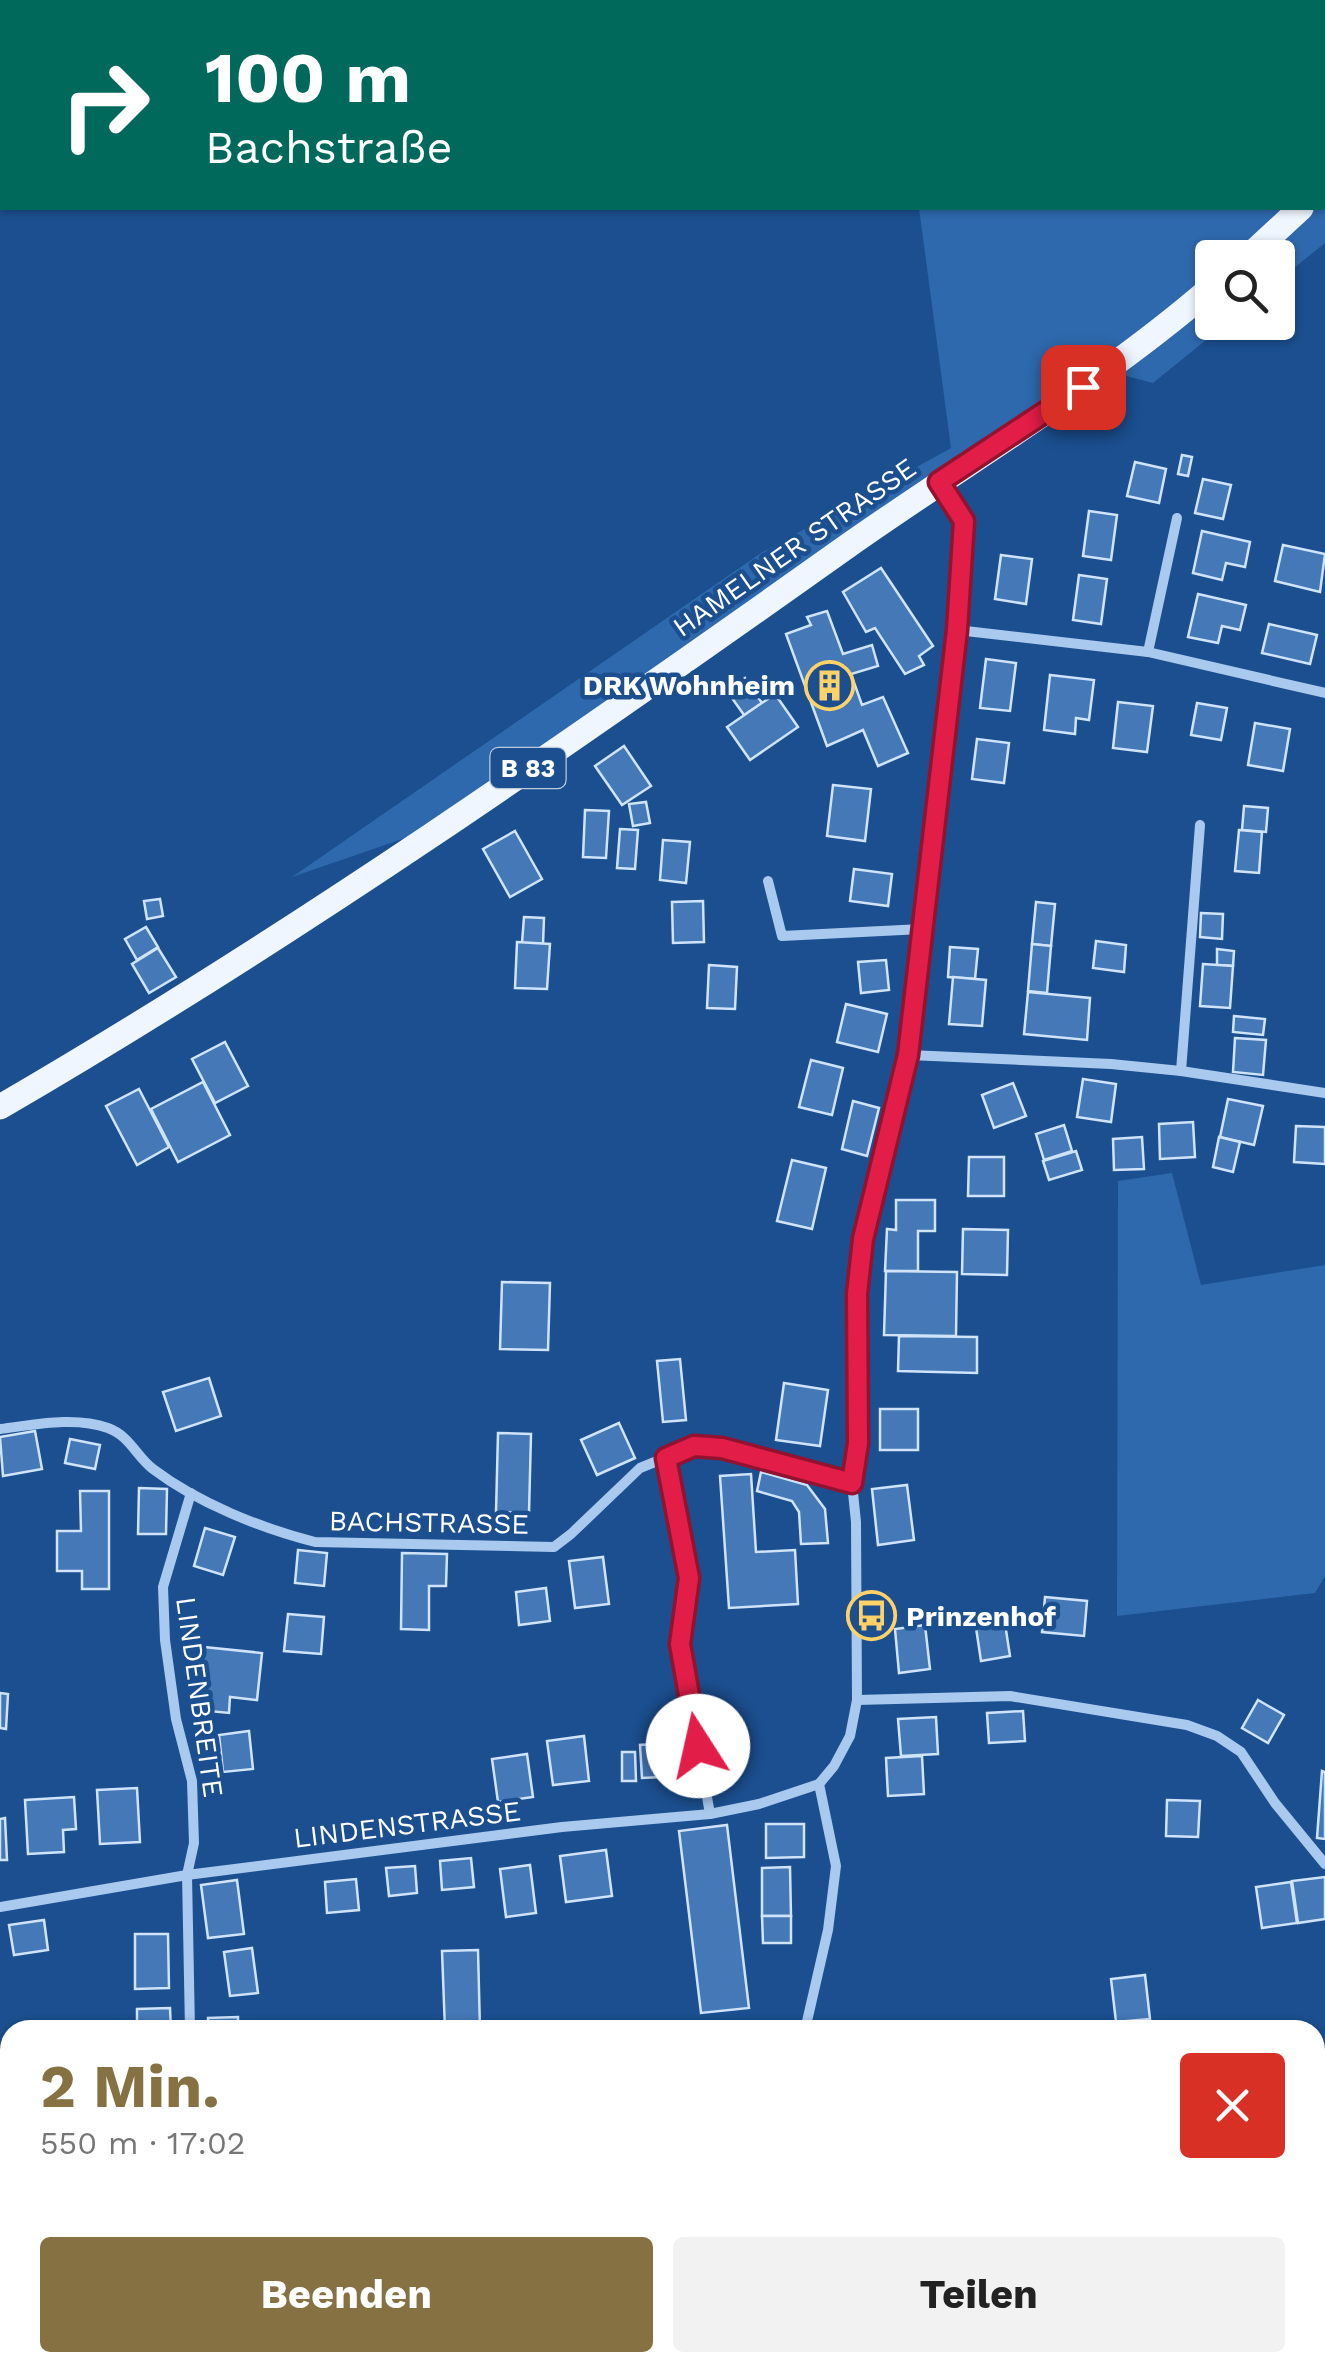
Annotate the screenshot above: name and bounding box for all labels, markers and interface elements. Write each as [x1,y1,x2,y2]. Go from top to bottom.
text: 100 m [205,37,411,119]
icon: right [40,40,170,170]
text: Bachstraße [205,121,452,174]
map controls [1195,240,1295,340]
button: search [1195,240,1295,340]
pin [1041,345,1126,430]
icon: arrive [1056,360,1111,415]
street label: HAMELNER STRASSE [667,451,922,644]
building icon: DRK Wohnheim [804,659,856,711]
place label: DRK Wohnheim [583,669,795,702]
road number: B 83 [490,748,566,788]
street label: BACHSTRASSE [329,1504,529,1541]
bus stop icon: Prinzenhof [845,1590,897,1642]
street label: LINDENBREITE [169,1595,230,1799]
place label: Prinzenhof [906,1600,1056,1633]
position arrow [646,1694,750,1798]
street label: LINDENSTRASSE [291,1794,523,1855]
text: 2 Min. [40,2051,220,2122]
button: close [1180,2053,1285,2158]
text: 550 m · 17:02 [40,2124,245,2162]
button: Beenden [40,2237,653,2352]
button: Teilen [673,2237,1285,2352]

